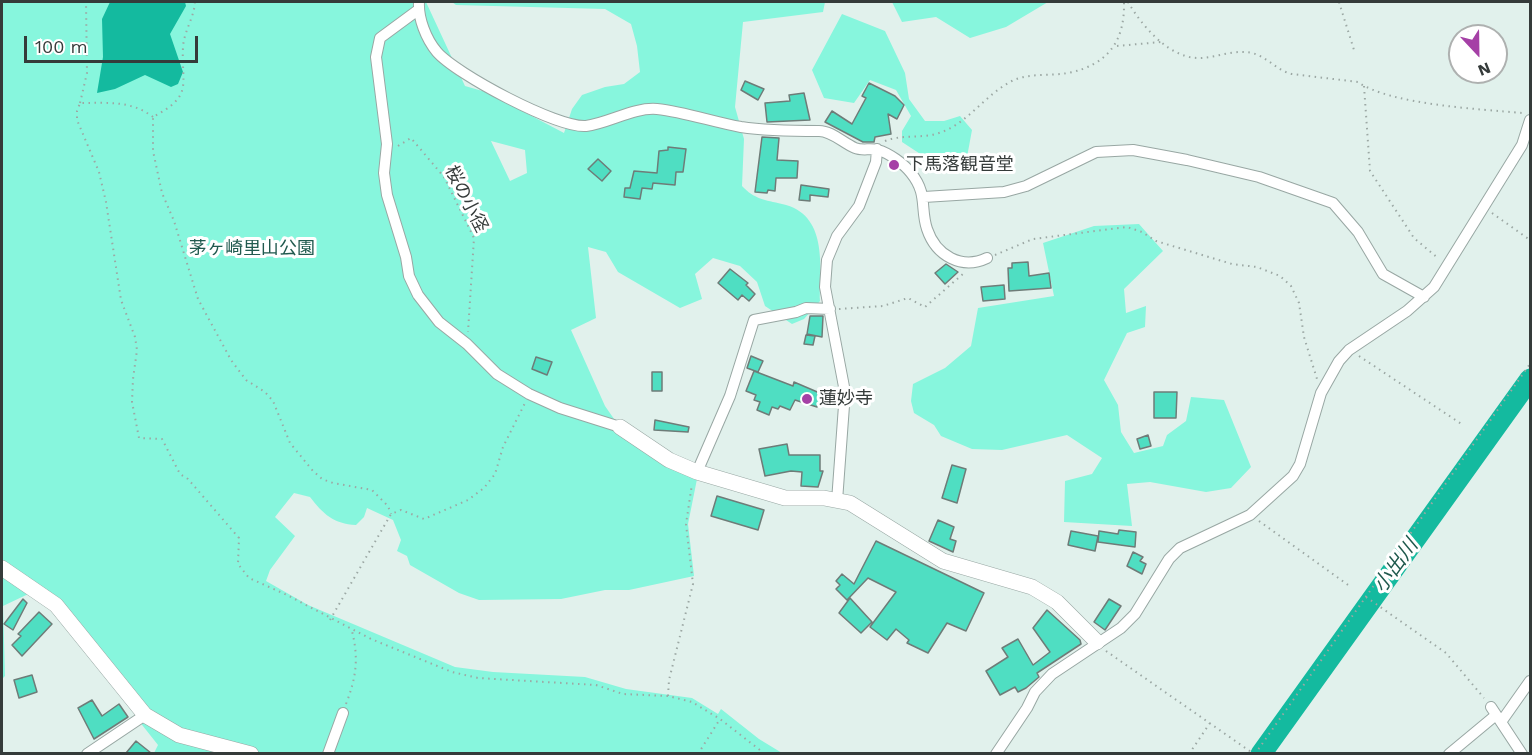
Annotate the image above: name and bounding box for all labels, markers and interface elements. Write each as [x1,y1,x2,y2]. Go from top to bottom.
scale bar [27,24,201,62]
north arrow [1448,24,1508,84]
text: 100 m [35,36,88,57]
text: N [1475,58,1493,80]
place label: 下馬落観音堂 [906,154,1014,176]
marker: 下馬落観音堂 [887,158,901,172]
street label: 桜の小径 [440,162,492,236]
park label: 茅ヶ崎里山公園 [189,238,315,260]
place label: 蓮妙寺 [819,388,873,410]
marker: 蓮妙寺 [800,392,814,406]
water label: 小出川 [1369,535,1423,597]

